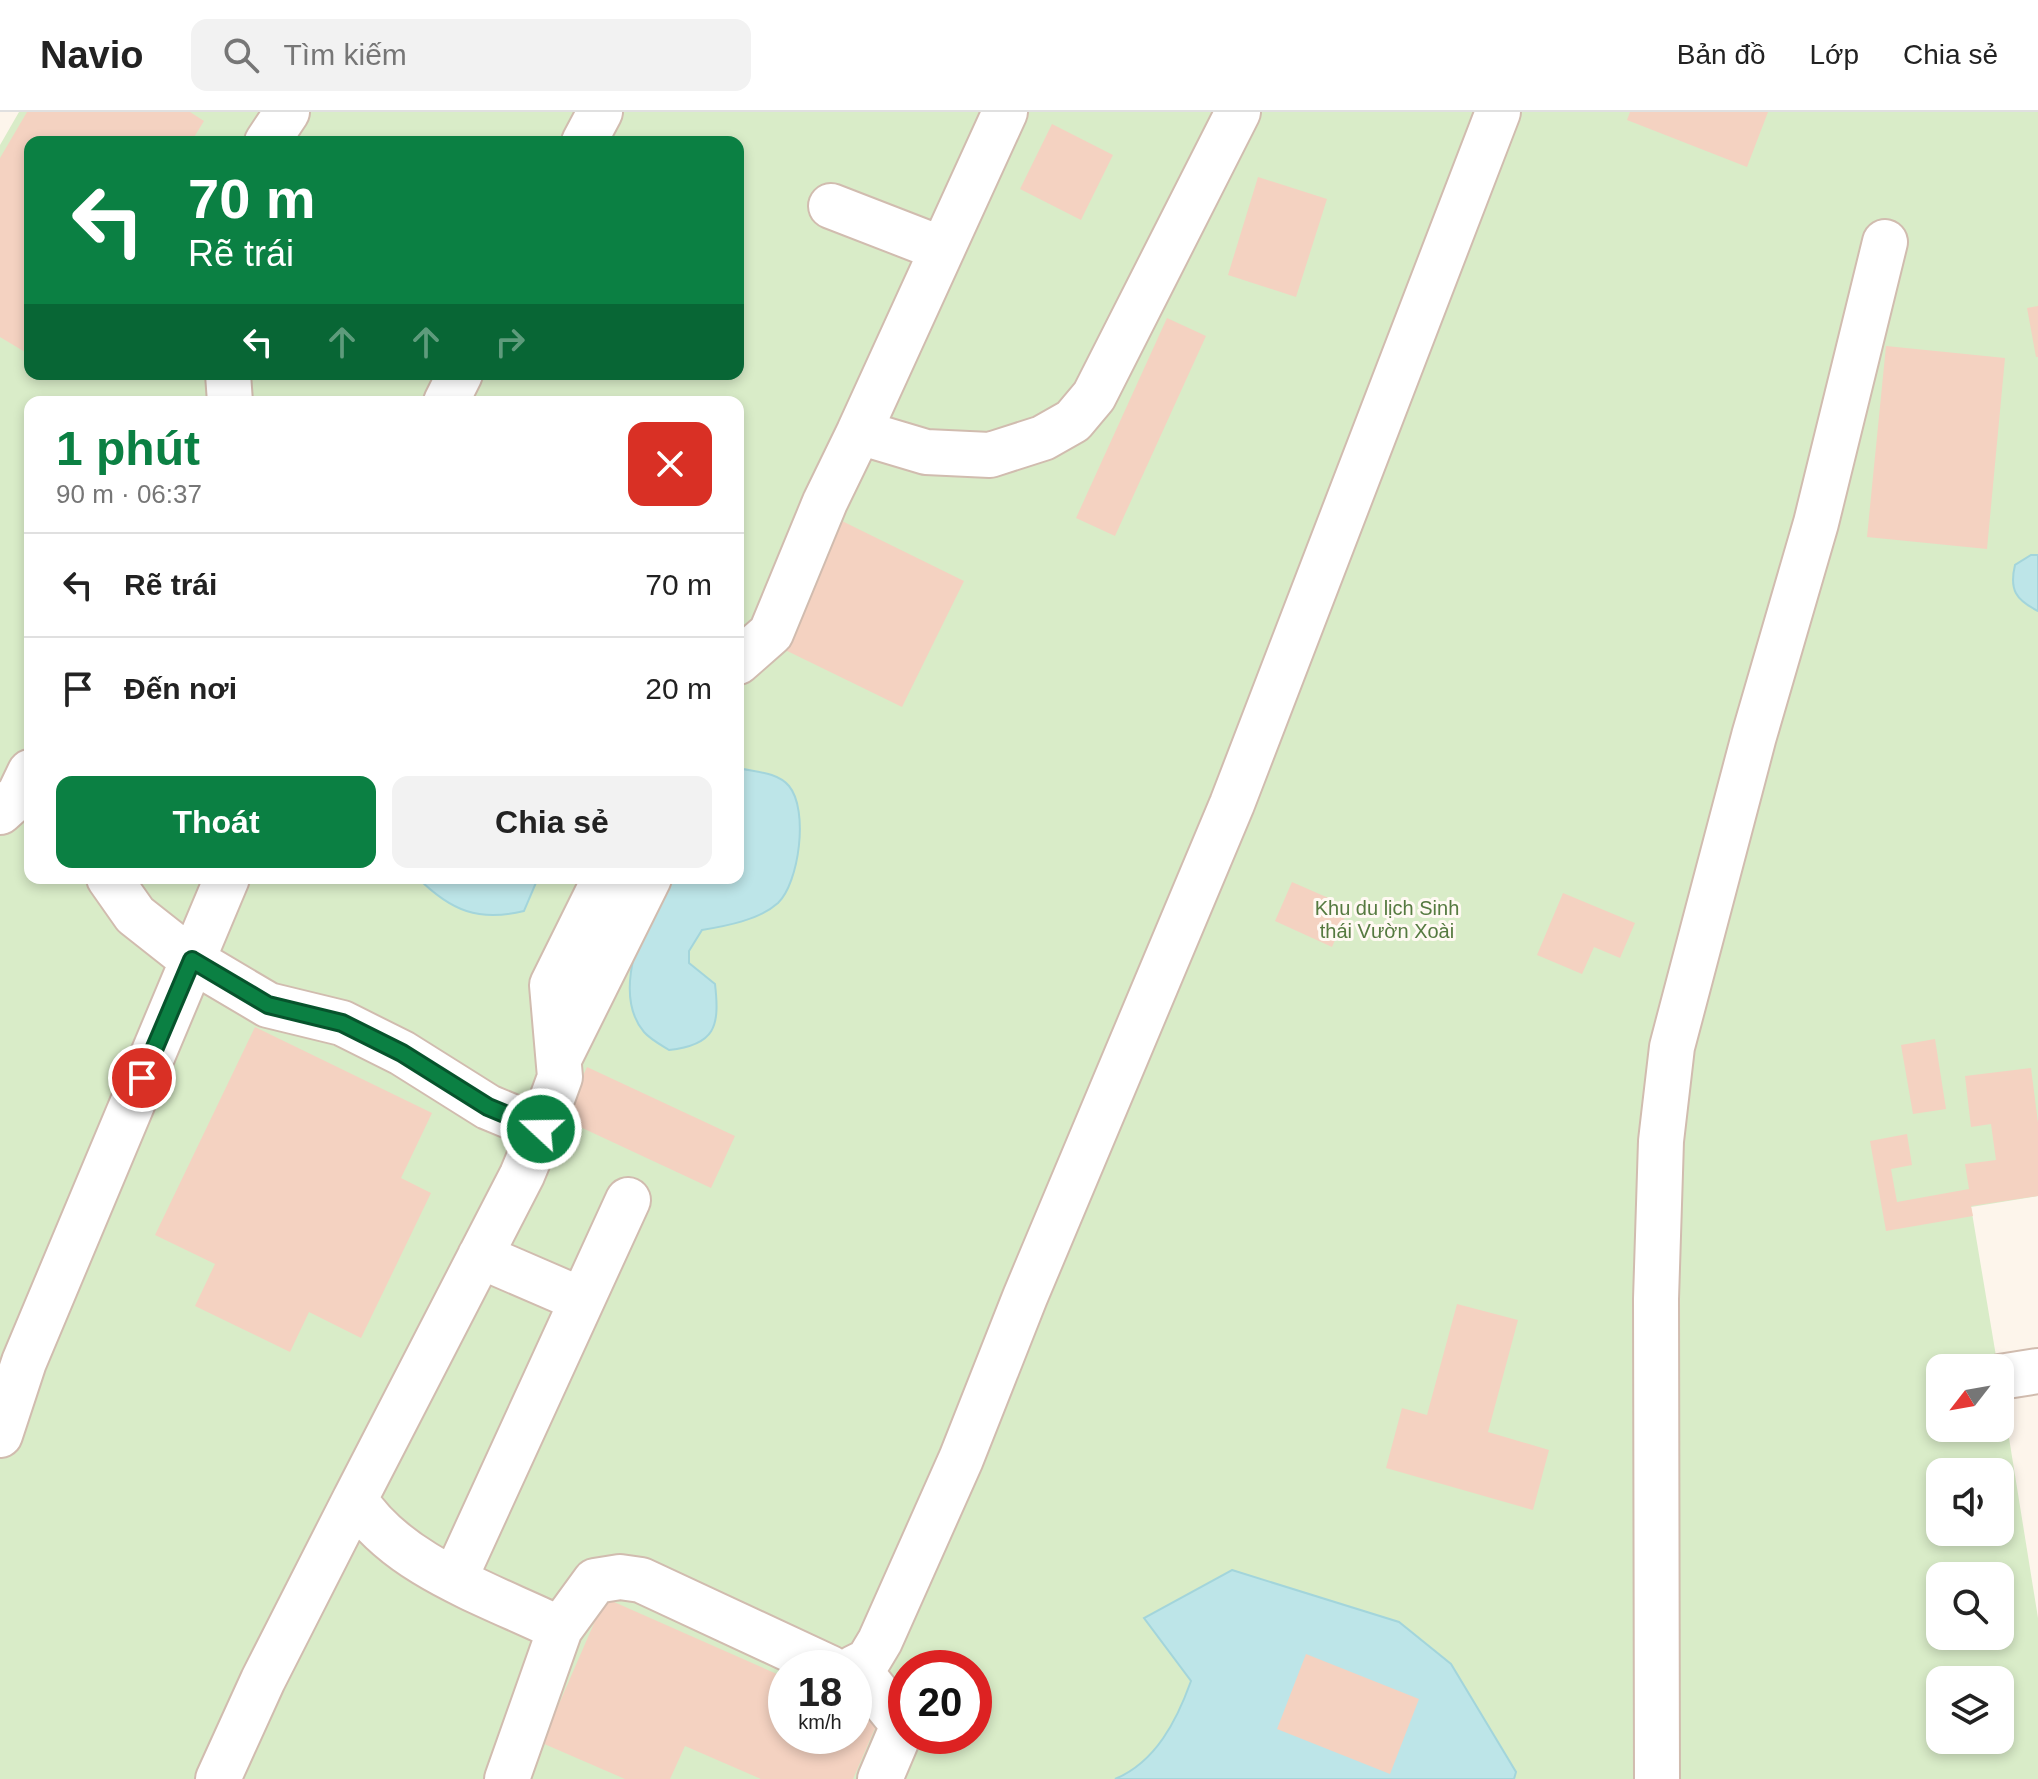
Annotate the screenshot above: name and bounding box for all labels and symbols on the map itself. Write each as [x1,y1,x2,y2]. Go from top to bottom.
park label: Khu du lịch Sinh thái Vườn Xoài [1315,897,1459,942]
pin [108,1044,176,1112]
position arrow [499,1087,583,1171]
north arrow [1926,1354,2014,1442]
speed limit sign: 20 [888,1650,992,1754]

